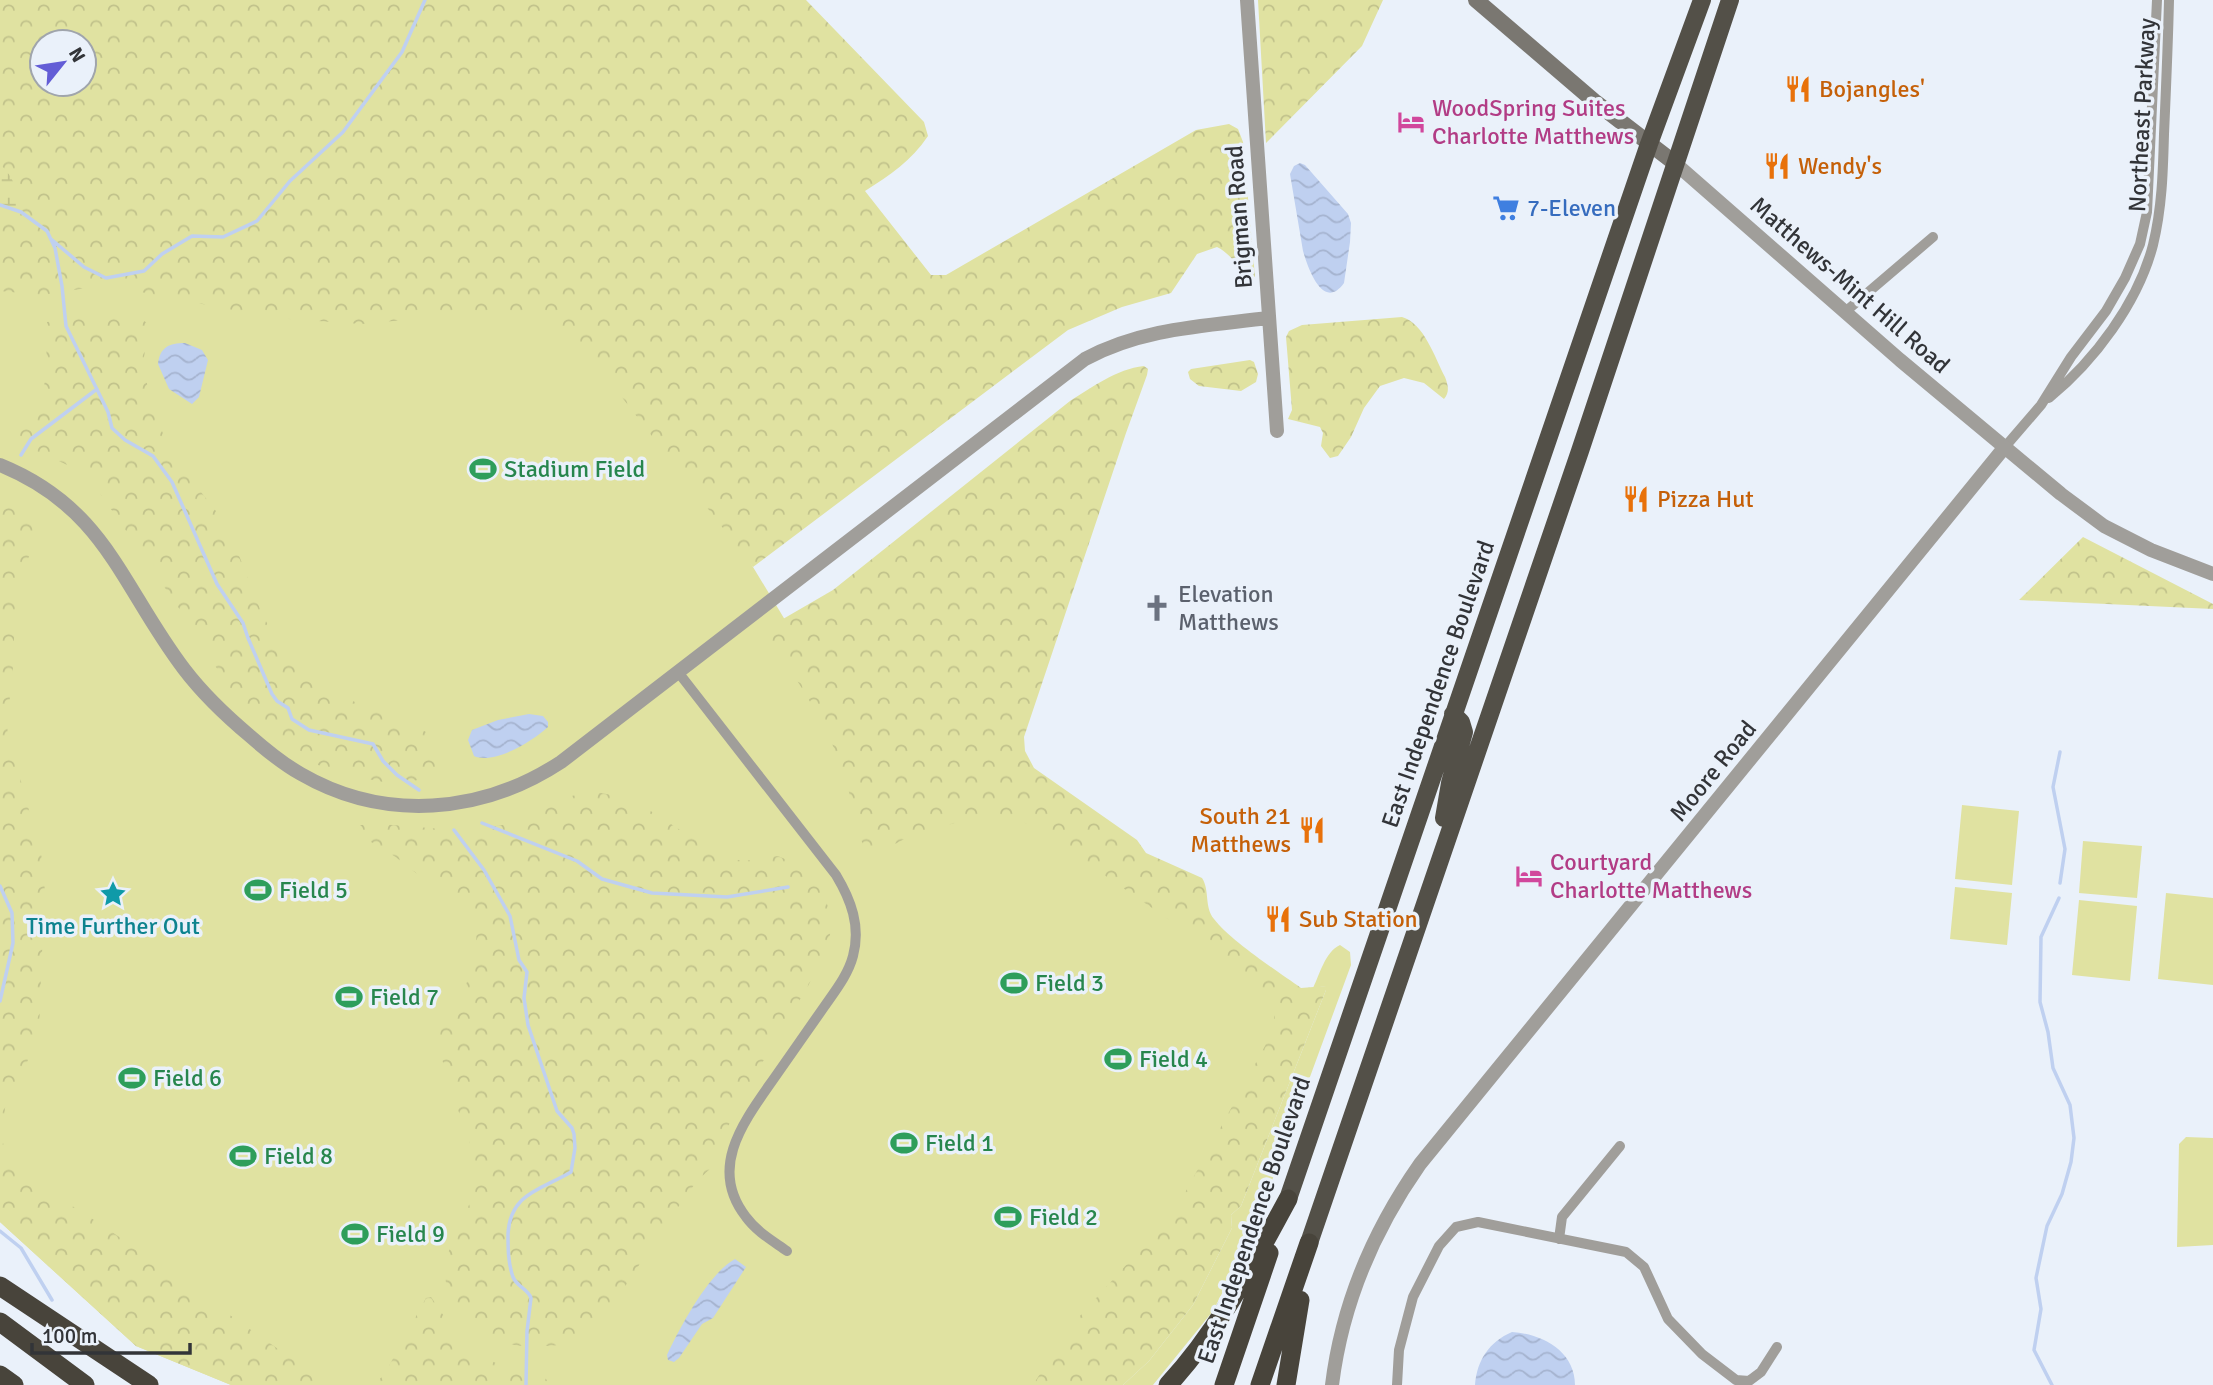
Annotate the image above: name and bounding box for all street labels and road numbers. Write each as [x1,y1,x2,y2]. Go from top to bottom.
street label: Northeast Parkway [2122,17,2162,213]
street label: Brigman Road [1219,144,1259,290]
street label: Matthews-Mint Hill Road [1744,190,1956,380]
street label: East Independence Boulevard [1375,536,1501,832]
street label: Moore Road [1663,714,1763,828]
street label: East Independence Boulevard [1191,1072,1317,1368]

